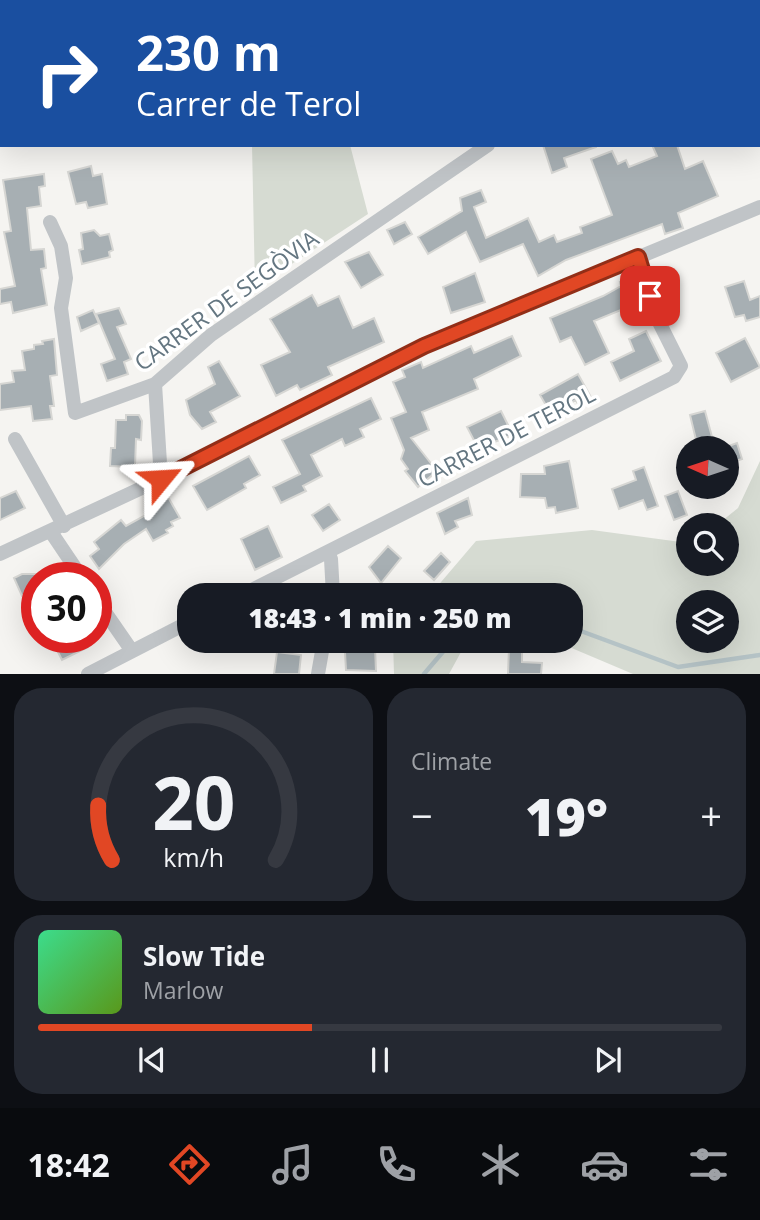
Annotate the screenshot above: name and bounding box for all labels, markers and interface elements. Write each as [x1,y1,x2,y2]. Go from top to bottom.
text: 230 m [136,19,281,85]
icon: right [21,28,112,119]
text: Carrer de Terol [136,82,361,125]
street label: CARRER DE SEGÒVIA [127,222,325,378]
pin [620,266,680,326]
icon: arrive [631,277,669,315]
street label: CARRER DE TEROL [412,377,600,495]
north arrow [676,436,738,499]
map controls [676,436,739,653]
position arrow [124,442,198,516]
button: search [676,513,739,576]
speed limit sign: 30 [21,562,112,653]
button: layers [676,590,739,653]
text: 18:43 · 1 min · 250 m [249,600,511,636]
text: Climate [411,745,492,777]
text: 20 [152,753,235,852]
text: 19° [525,780,608,851]
text: − [411,789,433,841]
text: + [700,789,722,841]
text: km/h [163,840,224,874]
text: Slow Tide [143,938,265,974]
text: Marlow [143,974,223,1006]
icon: previous [133,1041,171,1079]
icon: pause [361,1041,399,1079]
icon: next [589,1041,627,1079]
icon: directions [165,1140,214,1189]
icon: music [268,1140,317,1189]
icon: phone [372,1140,421,1189]
icon: climate [476,1140,525,1189]
icon: car [580,1140,629,1189]
icon: filters [684,1140,733,1189]
text: 18:42 [27,1143,110,1186]

